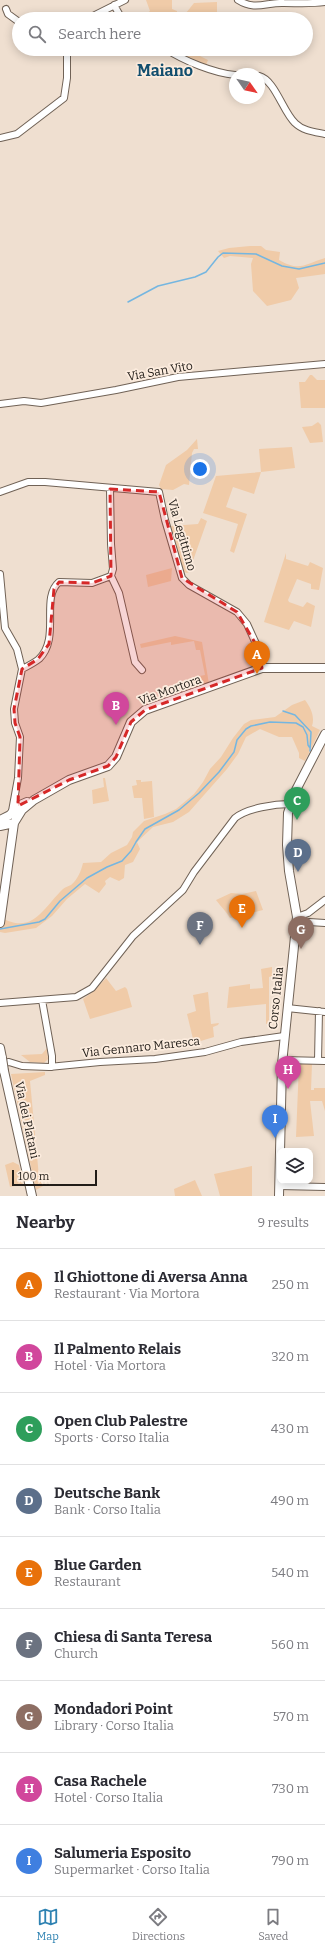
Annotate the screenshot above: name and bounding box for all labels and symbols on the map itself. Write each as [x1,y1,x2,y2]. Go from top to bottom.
district label: Maiano [137,61,193,80]
north arrow [229,68,265,104]
street label: Via San Vito [126,358,194,384]
your location [190,459,210,479]
street label: Via Legittimo [165,498,199,573]
pin: A [244,641,270,674]
street label: Via Mortora [137,672,204,708]
pin: B [103,692,129,725]
pin: C [284,787,310,820]
pin: D [285,839,311,872]
pin: E [229,895,255,928]
pin: F [187,912,213,945]
pin: G [288,916,314,949]
street label: Corso Italia [266,966,286,1030]
street label: Via Gennaro Maresca [81,1034,201,1060]
pin: H [275,1056,301,1089]
street label: Via dei Platani [12,1080,42,1160]
pin: I [262,1105,288,1138]
scale bar [12,1168,97,1187]

